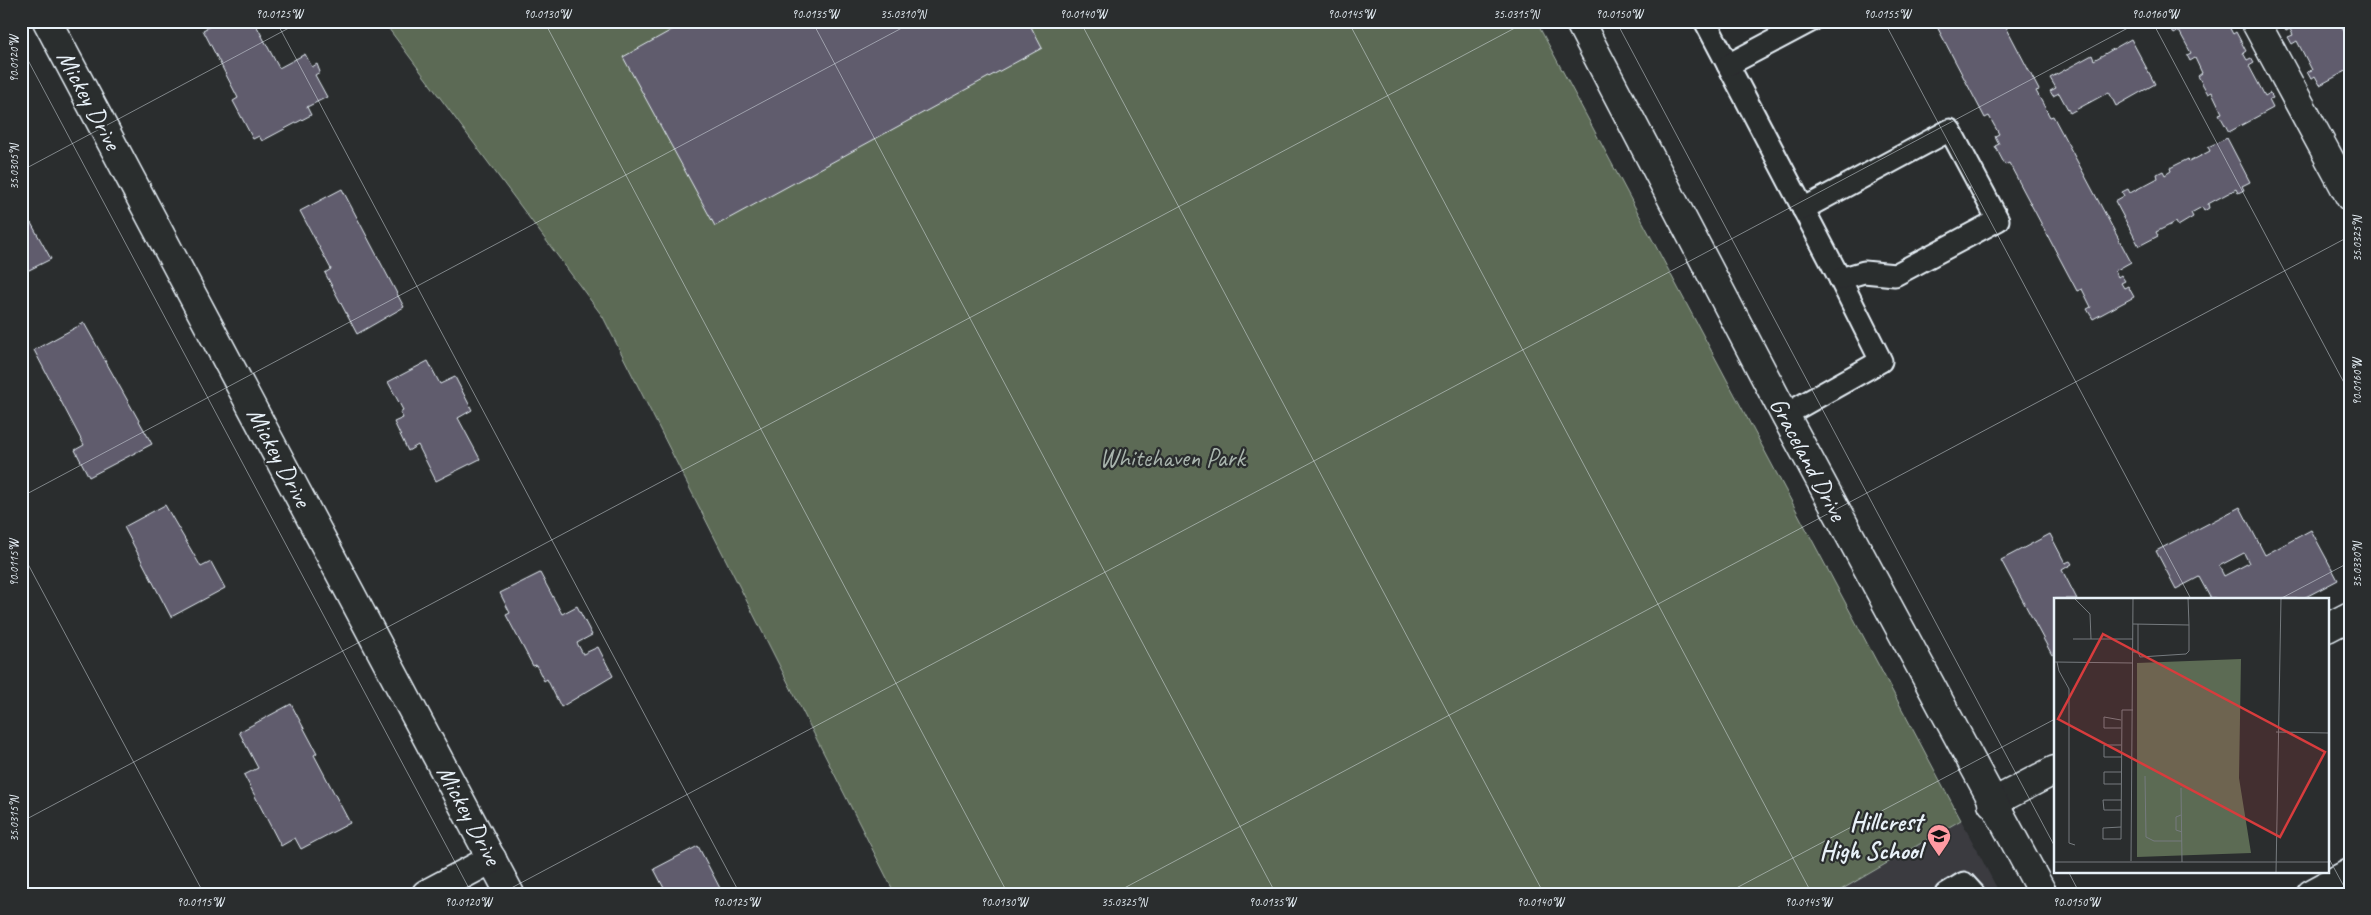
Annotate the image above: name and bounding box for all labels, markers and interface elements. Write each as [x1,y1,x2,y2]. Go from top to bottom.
text: 90.0125°W [256,6,305,22]
text: 90.0130°W [524,6,573,22]
text: 90.0135°W [792,6,841,22]
text: 35.0310°N [880,6,927,22]
text: 90.0140°W [1060,6,1109,22]
text: 90.0145°W [1328,6,1377,22]
text: 35.0315°N [1493,6,1540,22]
text: 90.0150°W [1596,6,1645,22]
text: 90.0155°W [1864,6,1913,22]
text: 90.0160°W [2132,6,2181,22]
text: 90.0120°W [6,33,22,82]
street label: Mickey Drive [49,45,129,157]
text: 35.0305°N [6,143,22,190]
text: 35.0325°N [2349,215,2365,262]
text: 90.0160°W [2349,356,2365,405]
street label: Graceland Drive [1762,392,1855,528]
street label: Mickey Drive [239,402,319,514]
park label: Whitehaven Park [1099,442,1246,474]
text: 90.0115°W [6,537,22,586]
text: 35.0330°N [2349,541,2365,588]
inset map [2054,598,2328,872]
street label: Mickey Drive [429,760,509,872]
text: 35.0315°N [6,795,22,842]
place label: Hillcrest High School [1819,806,1927,867]
school or university icon: Hillcrest High School [1926,823,1952,857]
text: 90.0115°W [177,894,226,910]
text: 90.0120°W [445,894,494,910]
text: 90.0125°W [713,894,762,910]
text: 90.0130°W [981,894,1030,910]
text: 35.0325°N [1101,894,1148,910]
text: 90.0135°W [1249,894,1298,910]
text: 90.0140°W [1517,894,1566,910]
text: 90.0145°W [1785,894,1834,910]
text: 90.0150°W [2053,894,2102,910]

